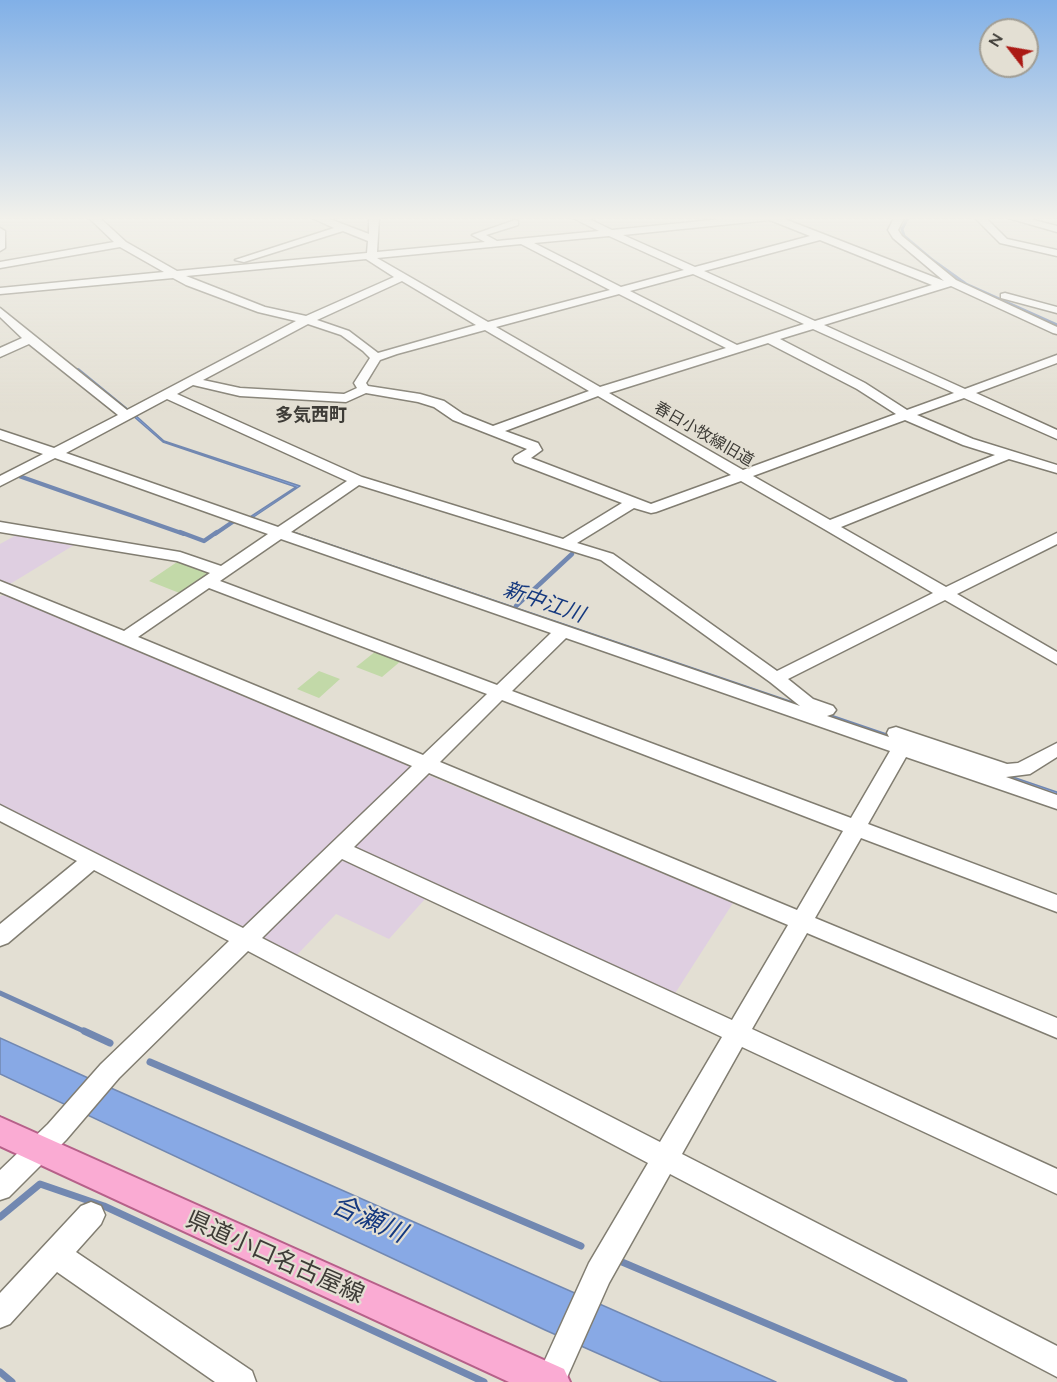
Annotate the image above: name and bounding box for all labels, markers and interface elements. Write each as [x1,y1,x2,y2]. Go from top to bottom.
north arrow [979,18,1039,78]
text: N [984,29,1006,50]
street label: 春日小牧線旧道 [651,398,757,470]
district label: 多気西町 [275,404,347,426]
water label: 新中江川 [500,576,588,628]
water label: 合瀬川 [327,1189,411,1249]
street label: 県道小口名古屋線 [181,1205,369,1309]

